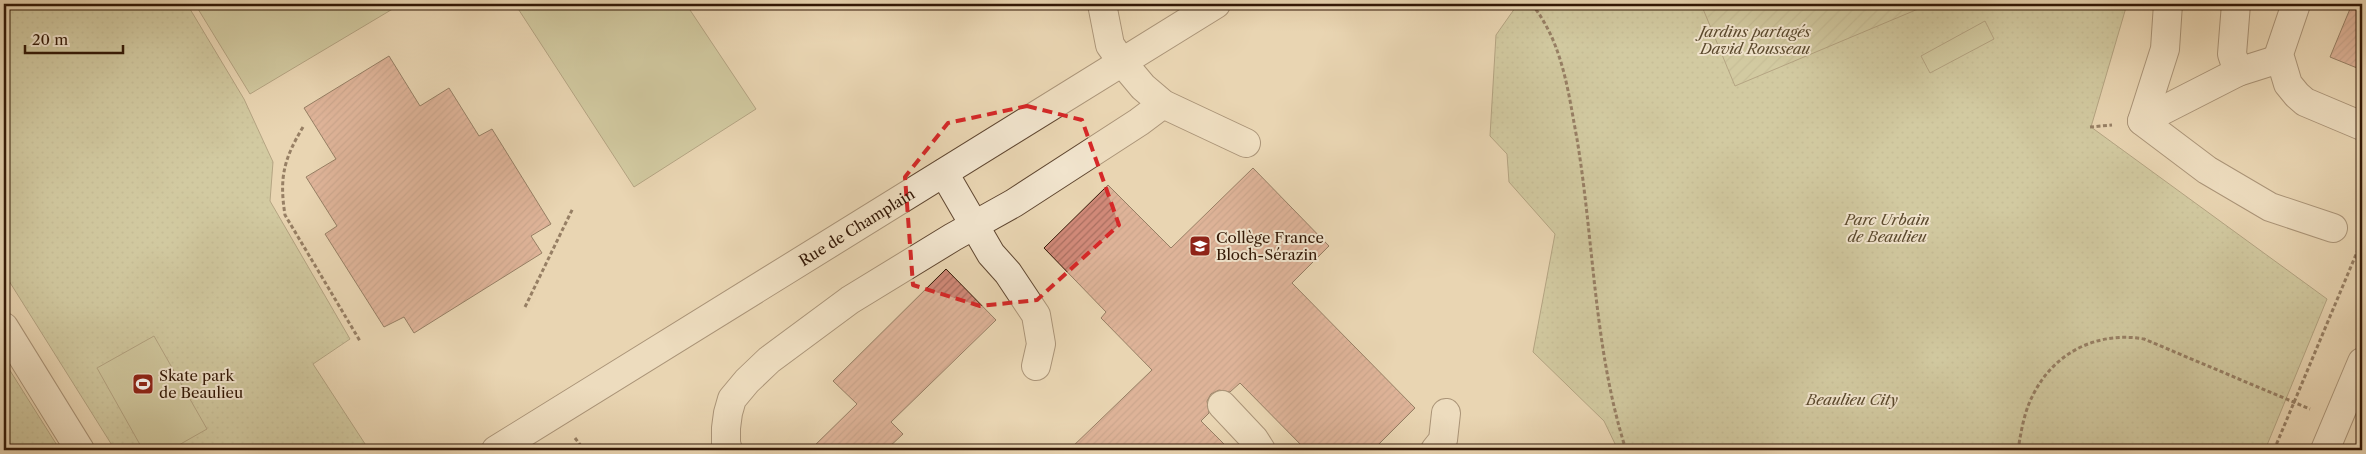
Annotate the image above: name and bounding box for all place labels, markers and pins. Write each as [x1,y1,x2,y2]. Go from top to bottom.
place label: Collège France Bloch-Sérazin [1216,228,1324,264]
school or university icon: Collège France Bloch-Sérazin [1188,234,1212,258]
place label: Skate park de Beaulieu [159,366,243,402]
sports icon: Skate park de Beaulieu [131,372,155,396]

